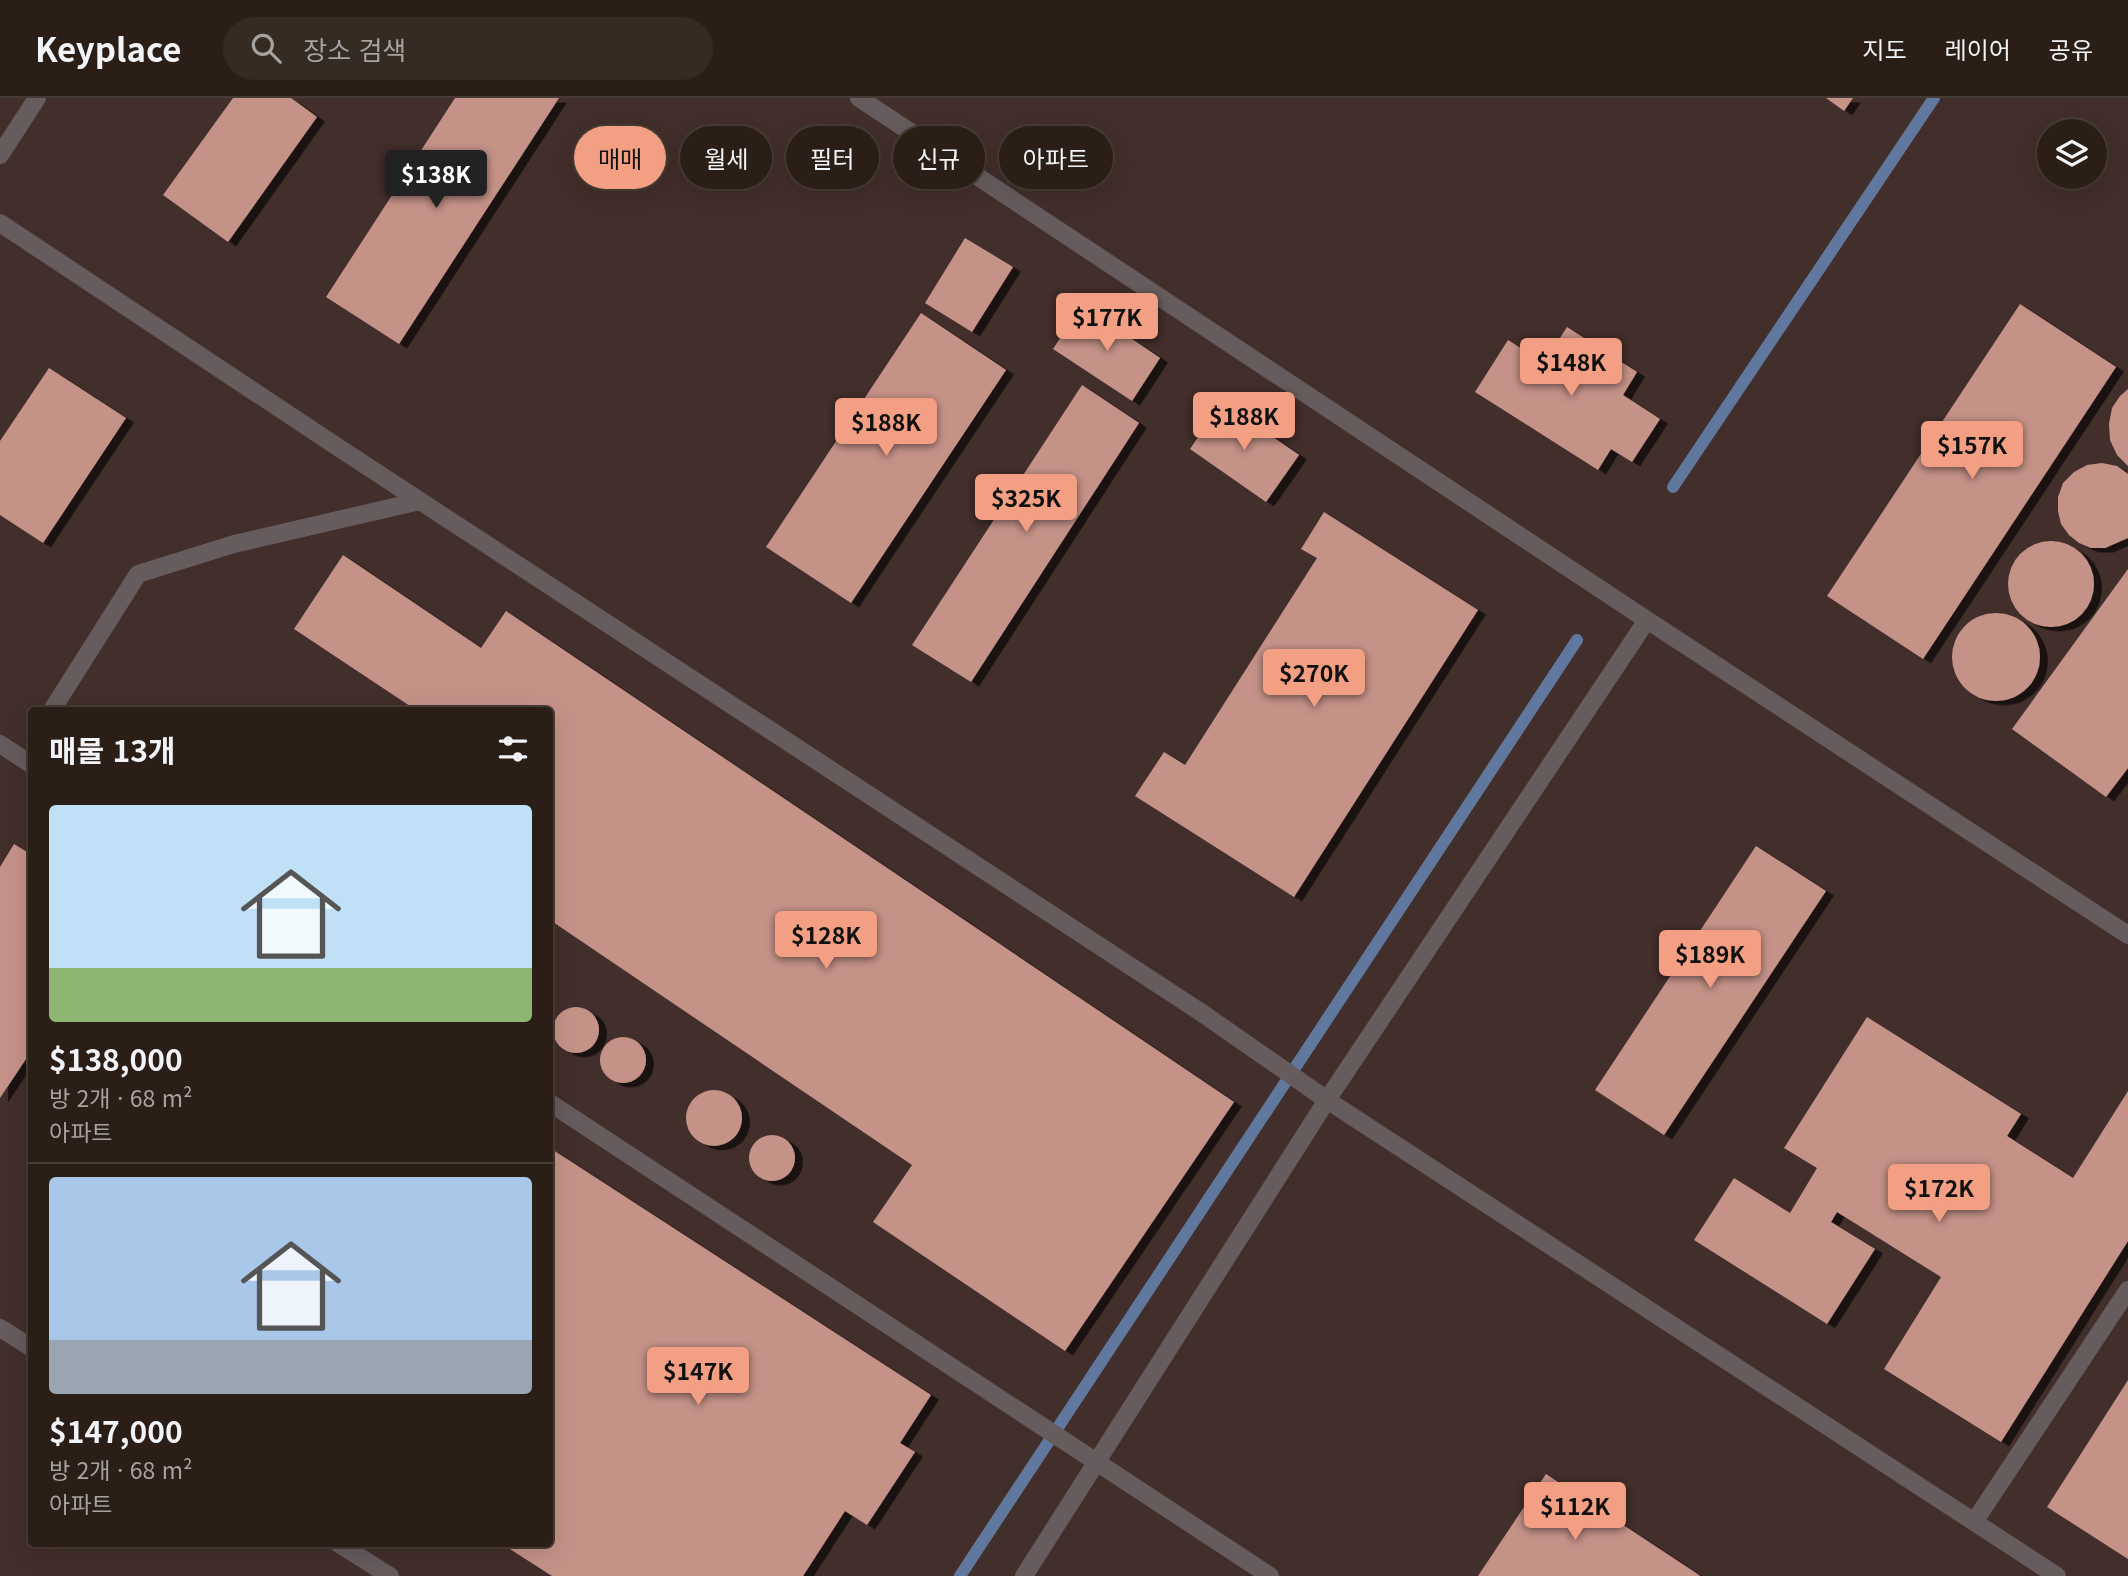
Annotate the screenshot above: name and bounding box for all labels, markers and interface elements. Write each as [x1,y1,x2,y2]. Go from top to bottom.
search box [223,17,713,80]
text: Keyplace [35,24,181,72]
icon: search [247,29,285,67]
text: 장소 검색 [303,30,406,67]
text: 지도 [1862,31,1907,66]
text: 레이어 [1945,31,2011,66]
text: 공유 [2049,31,2093,66]
map controls [2037,119,2107,189]
button: layers [2037,119,2107,189]
chip: 매매 [574,126,666,189]
chip: 월세 [680,126,772,189]
chip: 필터 [786,126,879,189]
chip: 신규 [893,126,985,189]
chip: 아파트 [999,126,1113,189]
pin: $138K [387,150,485,210]
text: $138K [401,156,471,190]
pin: $177K [1058,294,1156,353]
text: $177K [1072,299,1142,333]
pin: $148K [1522,338,1620,398]
text: $148K [1536,344,1606,378]
pin: $188K [1195,392,1293,452]
pin: $188K [837,398,935,458]
text: $188K [1209,398,1279,432]
text: $188K [851,404,921,438]
pin: $157K [1923,422,2021,481]
text: $157K [1937,427,2007,461]
pin: $325K [977,474,1075,534]
text: $325K [991,480,1061,514]
pin: $270K [1265,650,1363,709]
text: $270K [1279,655,1349,689]
text: 매물 13개 [49,727,176,771]
icon: filters [494,730,532,768]
icon: home [228,851,354,977]
pin: $128K [777,912,875,971]
text: $128K [791,917,861,951]
pin: $189K [1661,930,1759,990]
text: $189K [1675,936,1745,970]
text: $138,000 [49,1036,183,1080]
text: 방 2개 · 68 m² [49,1080,193,1114]
text: 아파트 [49,1114,112,1148]
pin: $172K [1890,1164,1988,1224]
text: $172K [1904,1170,1974,1204]
icon: home [228,1223,354,1349]
pin: $147K [649,1348,747,1407]
text: $147K [663,1353,733,1387]
text: $147,000 [49,1408,183,1452]
text: 방 2개 · 68 m² [49,1452,193,1486]
pin: $112K [1526,1482,1624,1542]
text: 아파트 [49,1486,112,1520]
text: $112K [1540,1488,1610,1522]

